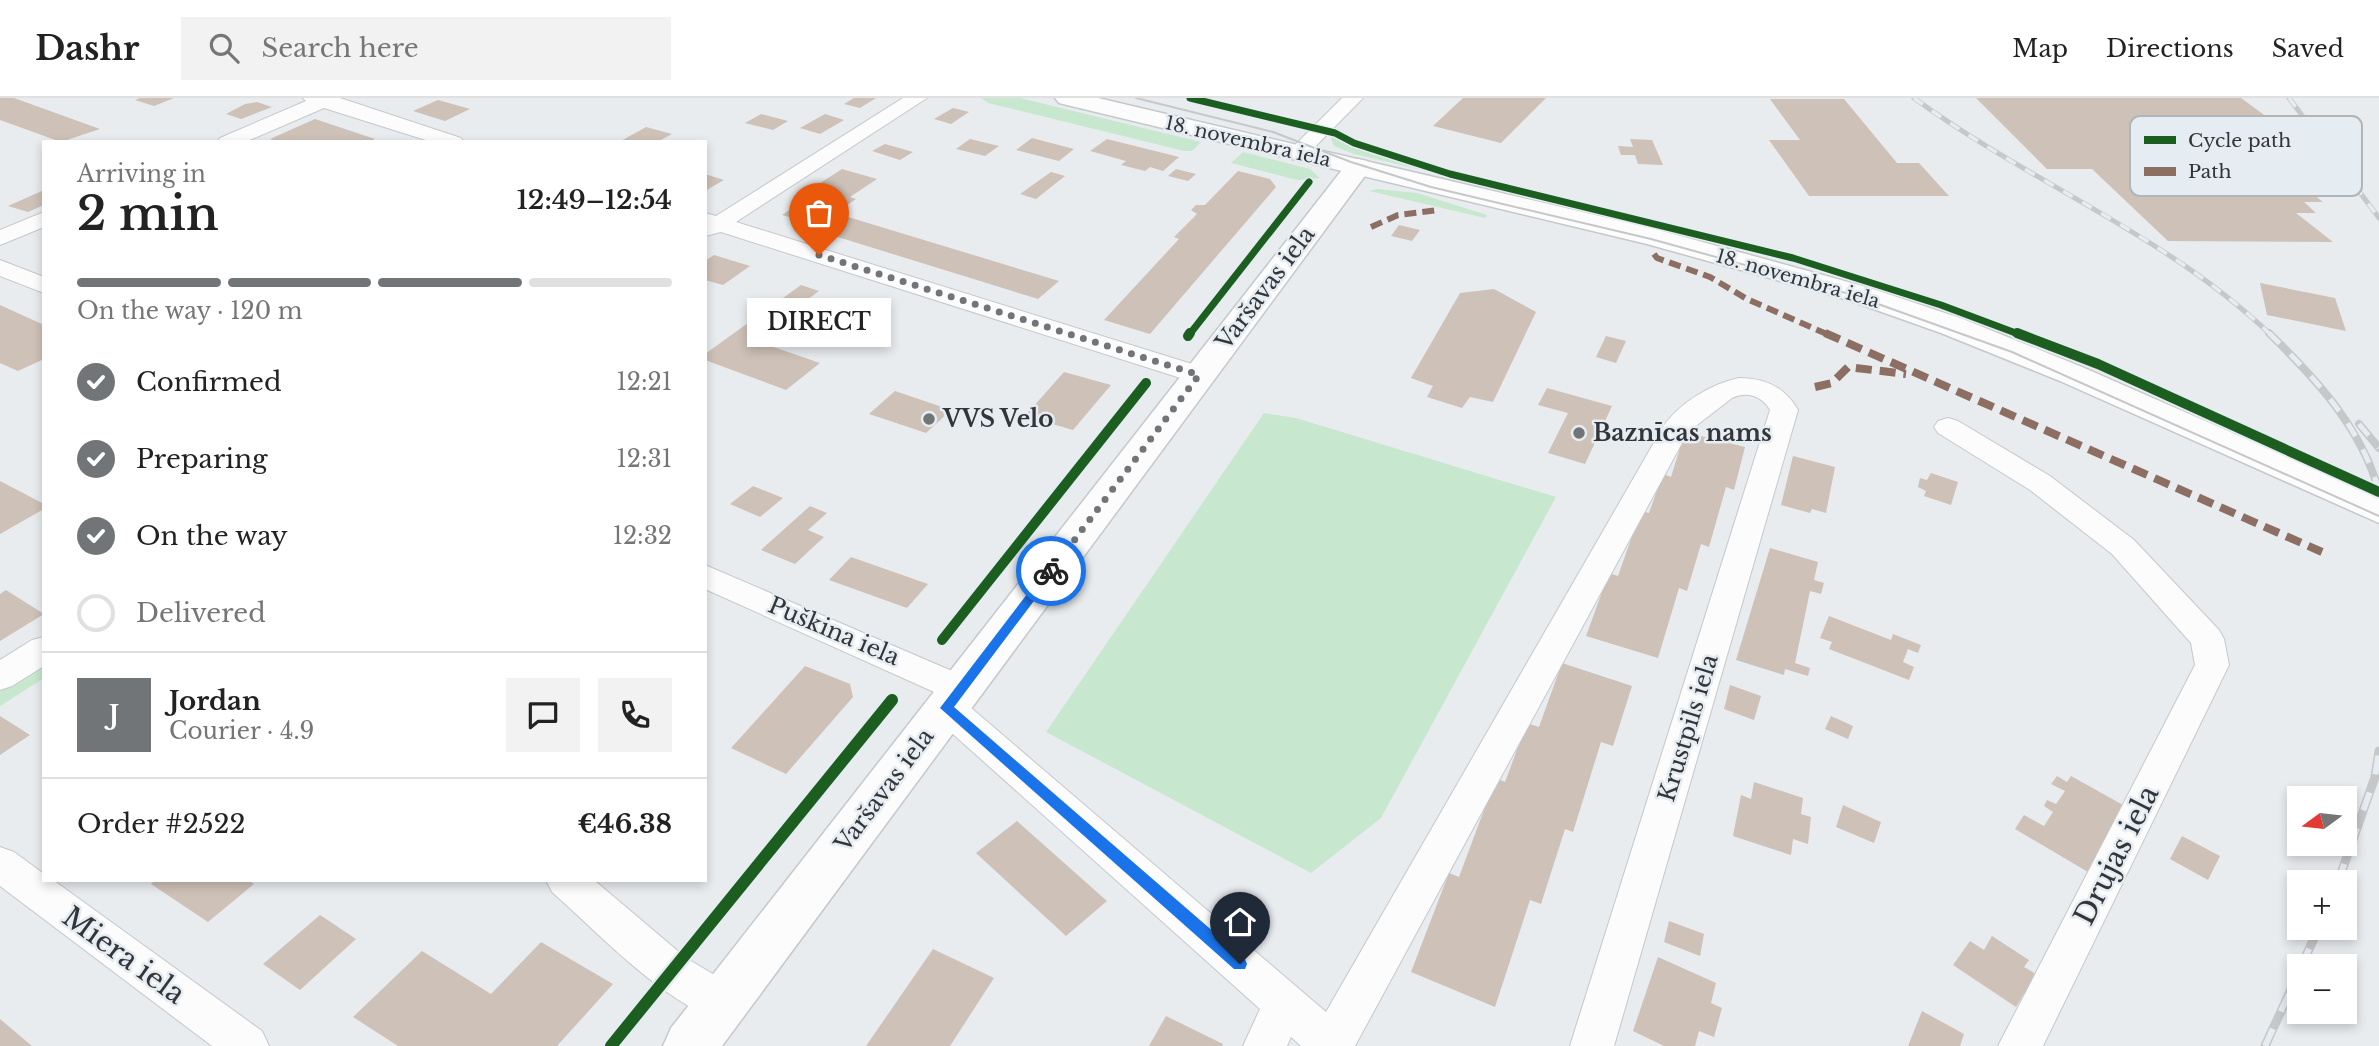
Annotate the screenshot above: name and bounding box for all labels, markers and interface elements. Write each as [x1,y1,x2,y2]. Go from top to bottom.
search box [181,17,671,80]
text: Dashr [35,28,139,69]
icon: search [205,29,243,67]
text: Search here [261,32,419,64]
text: Map [2012,34,2068,63]
text: Directions [2106,34,2234,63]
text: Saved [2272,34,2344,63]
street label: 18. novembra iela [1163,111,1333,172]
legend [2130,116,2362,196]
text: Cycle path [2188,129,2291,152]
text: Arriving in [77,160,206,188]
text: Path [2188,160,2232,183]
pin [789,183,849,255]
text: 12:49–12:54 [516,184,672,216]
text: 2 min [77,185,219,242]
icon: bag [800,194,838,232]
street label: Varšavas iela [1209,221,1321,356]
street label: 18. novembra iela [1713,244,1883,313]
text: On the way · 120 m [77,297,302,325]
callout: DIRECT [747,297,891,346]
text: DIRECT [767,308,871,336]
icon: check [77,363,115,401]
text: Confirmed [136,366,281,398]
text: 12:21 [617,368,672,396]
place label: VVS Velo [942,405,1053,433]
marker: VVS Velo [921,411,937,427]
place label: Baznīcas nams [1593,419,1772,447]
marker: Baznīcas nams [1571,425,1587,441]
icon: check [77,440,115,478]
text: Preparing [136,443,268,475]
text: 12:31 [617,445,672,473]
icon: check [77,517,115,555]
text: On the way [136,520,288,552]
text: 12:32 [613,522,672,550]
courier [1016,536,1086,606]
icon: bike [1032,552,1070,590]
street label: Puškina iela [764,591,904,671]
text: Delivered [136,597,266,629]
street label: Krustpils iela [1652,651,1724,805]
button: chat [506,678,580,752]
button: phone [598,678,672,752]
text: Jordan [169,685,261,717]
text: J [109,699,119,731]
text: Courier · 4.9 [169,717,314,745]
street label: Varšavas iela [828,723,940,858]
street label: Drujas iela [2066,779,2167,931]
north arrow [2287,786,2357,856]
map controls [2287,786,2357,1024]
text: Order #2522 [77,808,246,840]
text: €46.38 [578,808,672,840]
button: + [2287,870,2357,940]
pin [1210,892,1270,964]
street label: Miera iela [56,899,192,1012]
icon: home [1221,903,1259,941]
button: − [2287,954,2357,1024]

